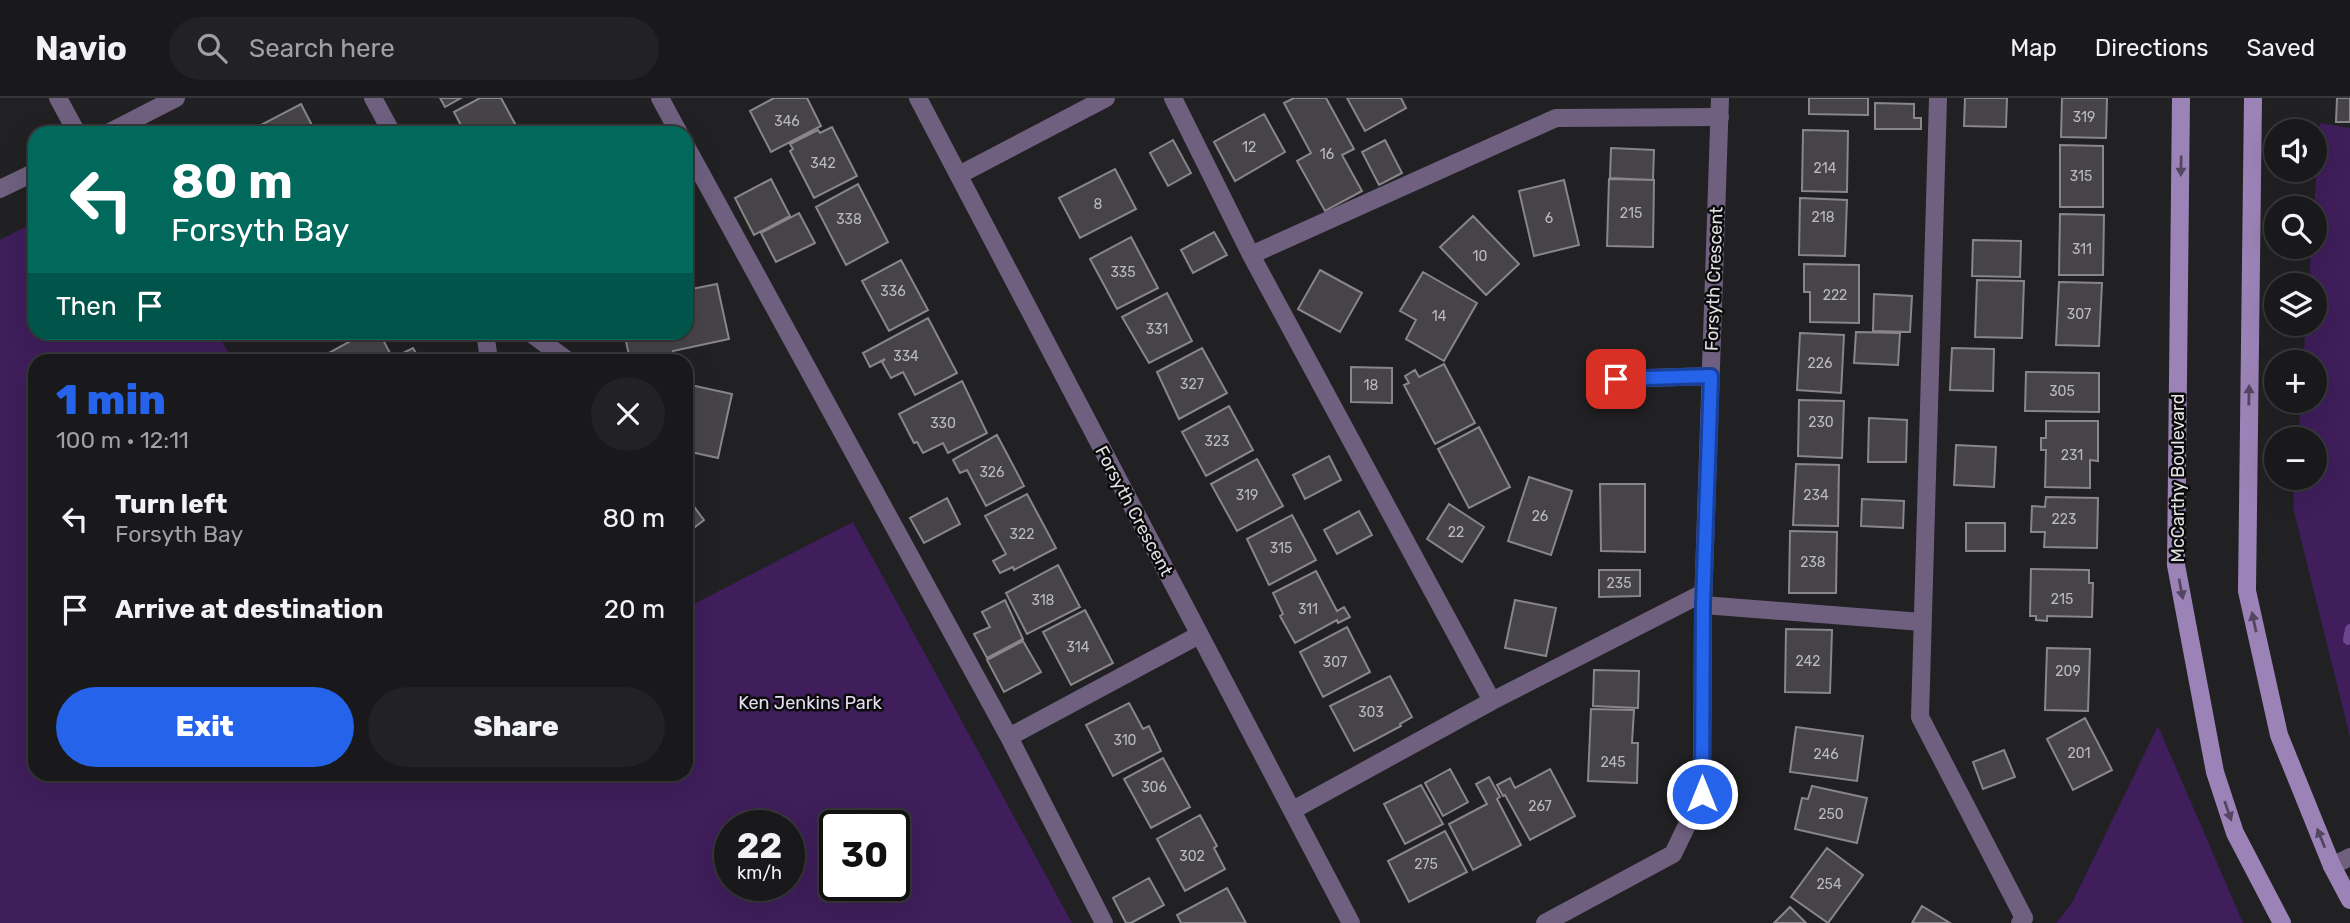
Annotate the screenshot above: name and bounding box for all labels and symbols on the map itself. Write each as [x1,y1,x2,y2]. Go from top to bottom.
house number: 319 [2073,109,2095,126]
house number: 346 [774,113,800,130]
house number: 12 [1242,139,1256,156]
house number: 16 [1320,146,1334,163]
house number: 342 [810,155,836,172]
one-way arrow [2175,155,2187,177]
house number: 214 [1814,160,1837,177]
house number: 315 [2070,168,2092,185]
house number: 8 [1094,196,1103,213]
house number: 215 [1620,205,1642,222]
street label: Forsyth Crescent [1700,206,1728,352]
house number: 218 [1811,209,1835,226]
house number: 6 [1545,210,1553,227]
house number: 338 [836,211,862,228]
house number: 311 [2072,241,2092,258]
house number: 10 [1473,248,1488,265]
house number: 335 [1110,264,1136,281]
house number: 336 [880,283,906,300]
house number: 222 [1823,287,1847,304]
house number: 307 [2067,306,2091,323]
house number: 14 [1432,308,1447,325]
house number: 331 [1146,321,1168,338]
house number: 334 [893,348,919,365]
pin [1586,349,1646,409]
house number: 226 [1808,355,1832,372]
house number: 327 [1180,376,1204,393]
house number: 18 [1364,377,1379,394]
house number: 305 [2049,383,2075,400]
one-way arrow [2243,384,2255,406]
street label: McCarthy Boulevard [2167,394,2189,562]
house number: 230 [1808,414,1834,431]
house number: 330 [930,415,956,432]
house number: 323 [1204,433,1230,450]
street label: Forsyth Crescent [1090,442,1178,580]
house number: 231 [2061,447,2083,464]
house number: 326 [979,464,1005,481]
house number: 319 [1236,487,1258,504]
house number: 234 [1803,487,1829,504]
house number: 26 [1532,508,1548,525]
house number: 223 [2052,511,2076,528]
house number: 22 [1448,524,1464,541]
house number: 322 [1010,526,1034,543]
house number: 315 [1270,540,1292,557]
house number: 238 [1800,554,1826,571]
house number: 235 [1607,575,1631,592]
one-way arrow [2175,578,2186,600]
house number: 215 [2051,591,2073,608]
house number: 318 [1031,592,1055,609]
house number: 311 [1298,601,1318,618]
one-way arrow [2248,611,2259,633]
house number: 314 [1067,639,1090,656]
house number: 242 [1796,653,1821,670]
house number: 307 [1323,654,1347,671]
house number: 209 [2055,663,2081,680]
park label: Ken Jenkins Park [738,692,883,714]
house number: 303 [1358,704,1384,721]
house number: 310 [1113,732,1137,749]
house number: 201 [2067,745,2091,762]
house number: 246 [1813,746,1839,763]
house number: 245 [1600,754,1626,771]
position arrow [1665,757,1739,831]
house number: 306 [1141,779,1167,796]
house number: 267 [1528,798,1552,815]
one-way arrow [2223,801,2234,822]
house number: 250 [1818,806,1844,823]
speed limit sign: 30 [819,810,910,901]
one-way arrow [2316,828,2327,849]
house number: 302 [1179,848,1205,865]
house number: 275 [1414,856,1438,873]
house number: 254 [1816,876,1842,893]

